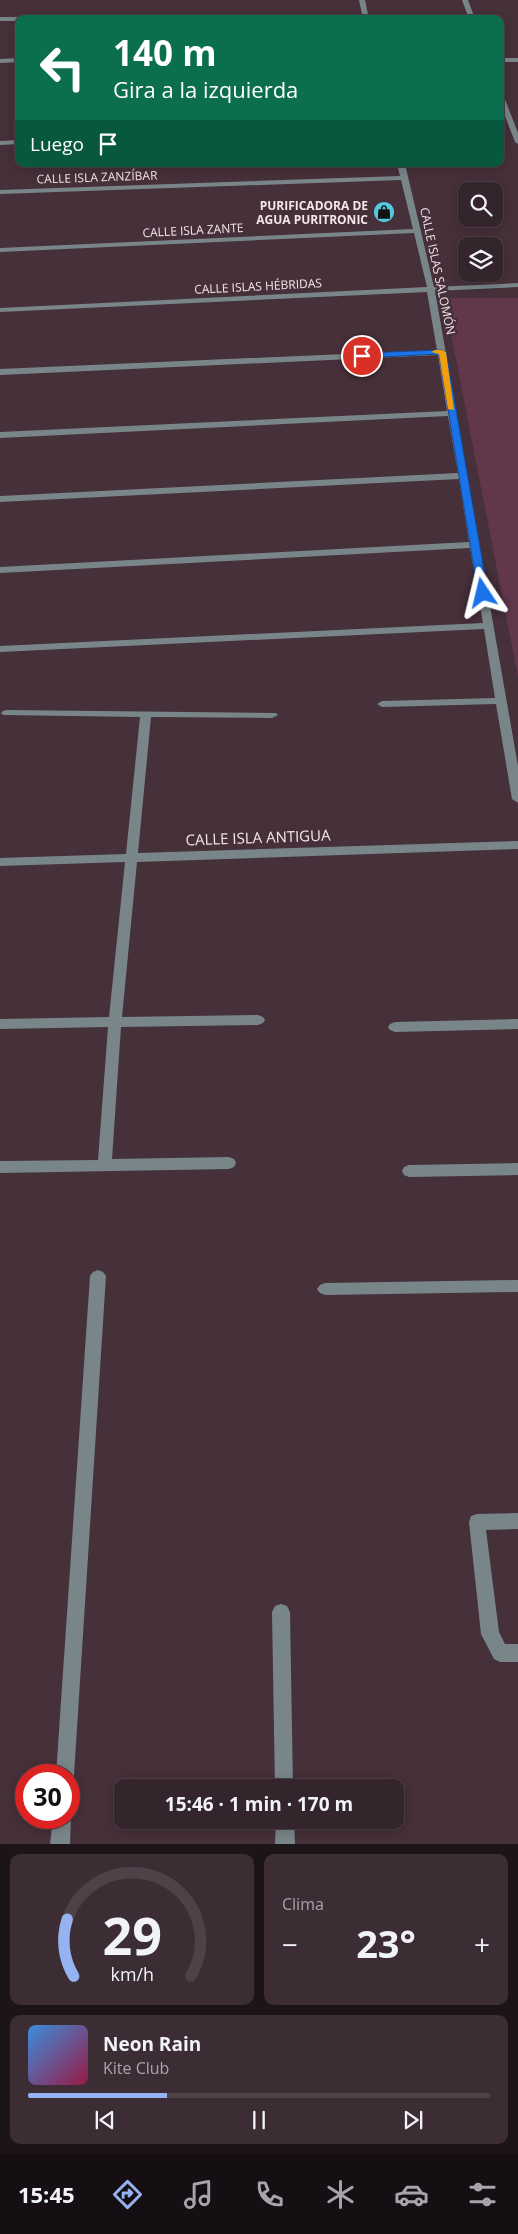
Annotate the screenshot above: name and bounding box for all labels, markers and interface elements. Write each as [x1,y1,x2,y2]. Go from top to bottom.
text: 140 m [113,29,217,76]
icon: left [30,35,95,100]
text: Gira a la izquierda [113,74,298,104]
icon: arrive [94,130,122,158]
text: Luego [30,131,84,157]
street label: CALLE ISLA ZANZÍBAR [36,166,158,188]
map controls [458,182,503,282]
button: search [458,182,503,227]
place label: PURIFICADORA DE AGUA PURITRONIC [256,197,368,228]
shop icon: PURIFICADORA DE AGUA PURITRONIC [372,200,396,224]
street label: CALLE ISLAS SALOMÓN [416,206,460,336]
street label: CALLE ISLA ZANTE [142,219,244,241]
button: layers [458,237,503,282]
street label: CALLE ISLAS HÉBRIDAS [194,274,322,298]
pin [341,335,383,377]
icon: arrive [348,342,376,370]
position arrow [456,566,508,618]
street label: CALLE ISLA ANTIGUA [185,824,331,850]
speed limit sign: 30 [15,1764,80,1829]
text: 15:46 · 1 min · 170 m [165,1791,353,1817]
text: Clima [282,1893,324,1915]
text: 29 [102,1899,162,1970]
text: 23° [356,1917,416,1969]
text: − [282,1925,298,1963]
text: + [474,1925,490,1963]
text: km/h [110,1962,154,1986]
text: Neon Rain [103,2031,201,2057]
text: Kite Club [103,2057,169,2079]
icon: previous [91,2106,119,2134]
icon: pause [245,2106,273,2134]
icon: next [399,2106,427,2134]
icon: directions [110,2177,145,2212]
icon: music [181,2177,216,2212]
icon: phone [252,2177,287,2212]
icon: climate [323,2177,358,2212]
icon: car [394,2177,429,2212]
icon: filters [465,2177,500,2212]
text: 15:45 [18,2179,75,2209]

